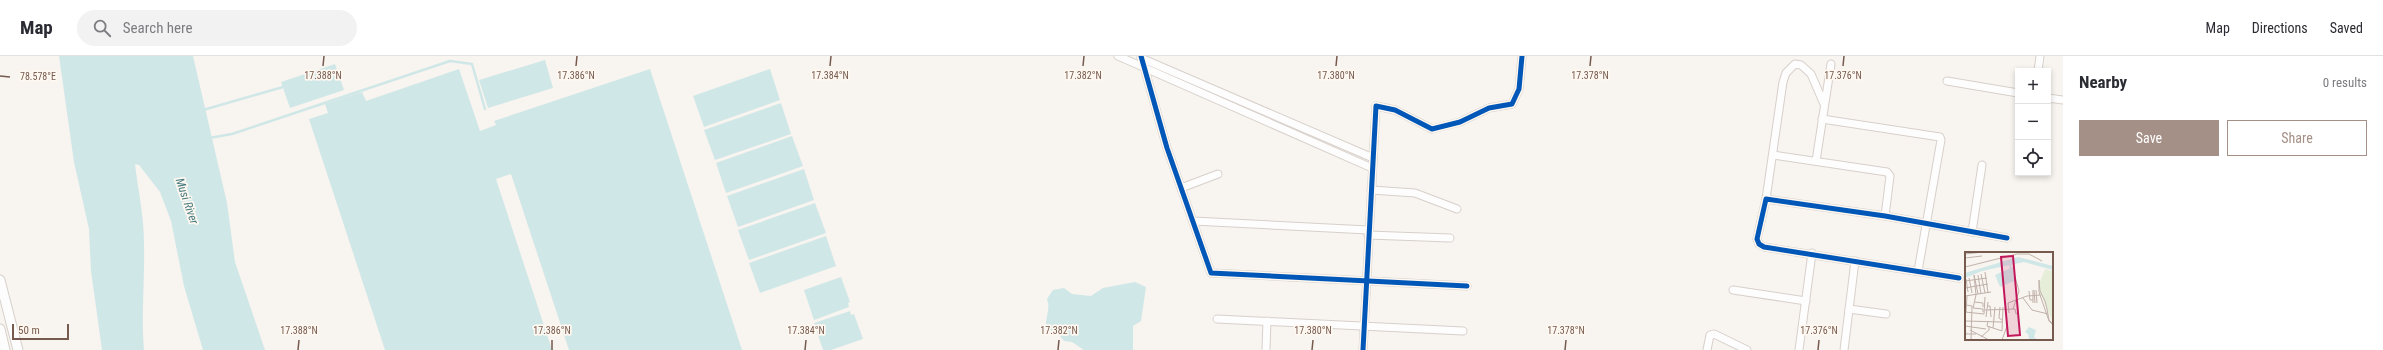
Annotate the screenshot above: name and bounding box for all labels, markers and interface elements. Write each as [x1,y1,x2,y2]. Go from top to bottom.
search box [77,10,357,46]
text: Map [20,16,53,39]
icon: search [91,17,113,39]
text: Search here [123,19,193,37]
text: Map [2206,20,2230,36]
text: Directions [2252,20,2308,36]
text: Saved [2330,20,2363,36]
map controls [2015,68,2051,176]
button: + [2015,68,2051,104]
text: 17.388°N [304,70,342,81]
text: 17.386°N [557,70,595,81]
text: 17.384°N [811,70,849,81]
text: 17.382°N [1064,70,1102,81]
text: 17.380°N [1317,70,1355,81]
text: 17.378°N [1571,70,1609,81]
text: 17.376°N [1824,70,1862,81]
text: 78.578°E [20,71,56,82]
text: Nearby [2079,72,2127,92]
text: 0 results [2323,75,2367,90]
button: − [2015,104,2051,140]
button: Save [2079,120,2219,156]
button: Share [2227,120,2367,156]
button: locate [2015,140,2051,176]
water label: Musi River [173,176,202,226]
inset map [1965,252,2053,340]
scale bar [12,322,69,341]
text: 50 m [18,324,40,337]
text: 17.388°N [280,325,318,336]
text: 17.386°N [533,325,571,336]
text: 17.384°N [787,325,825,336]
text: 17.382°N [1040,325,1078,336]
text: 17.380°N [1294,325,1332,336]
text: 17.378°N [1547,325,1585,336]
text: 17.376°N [1800,325,1838,336]

